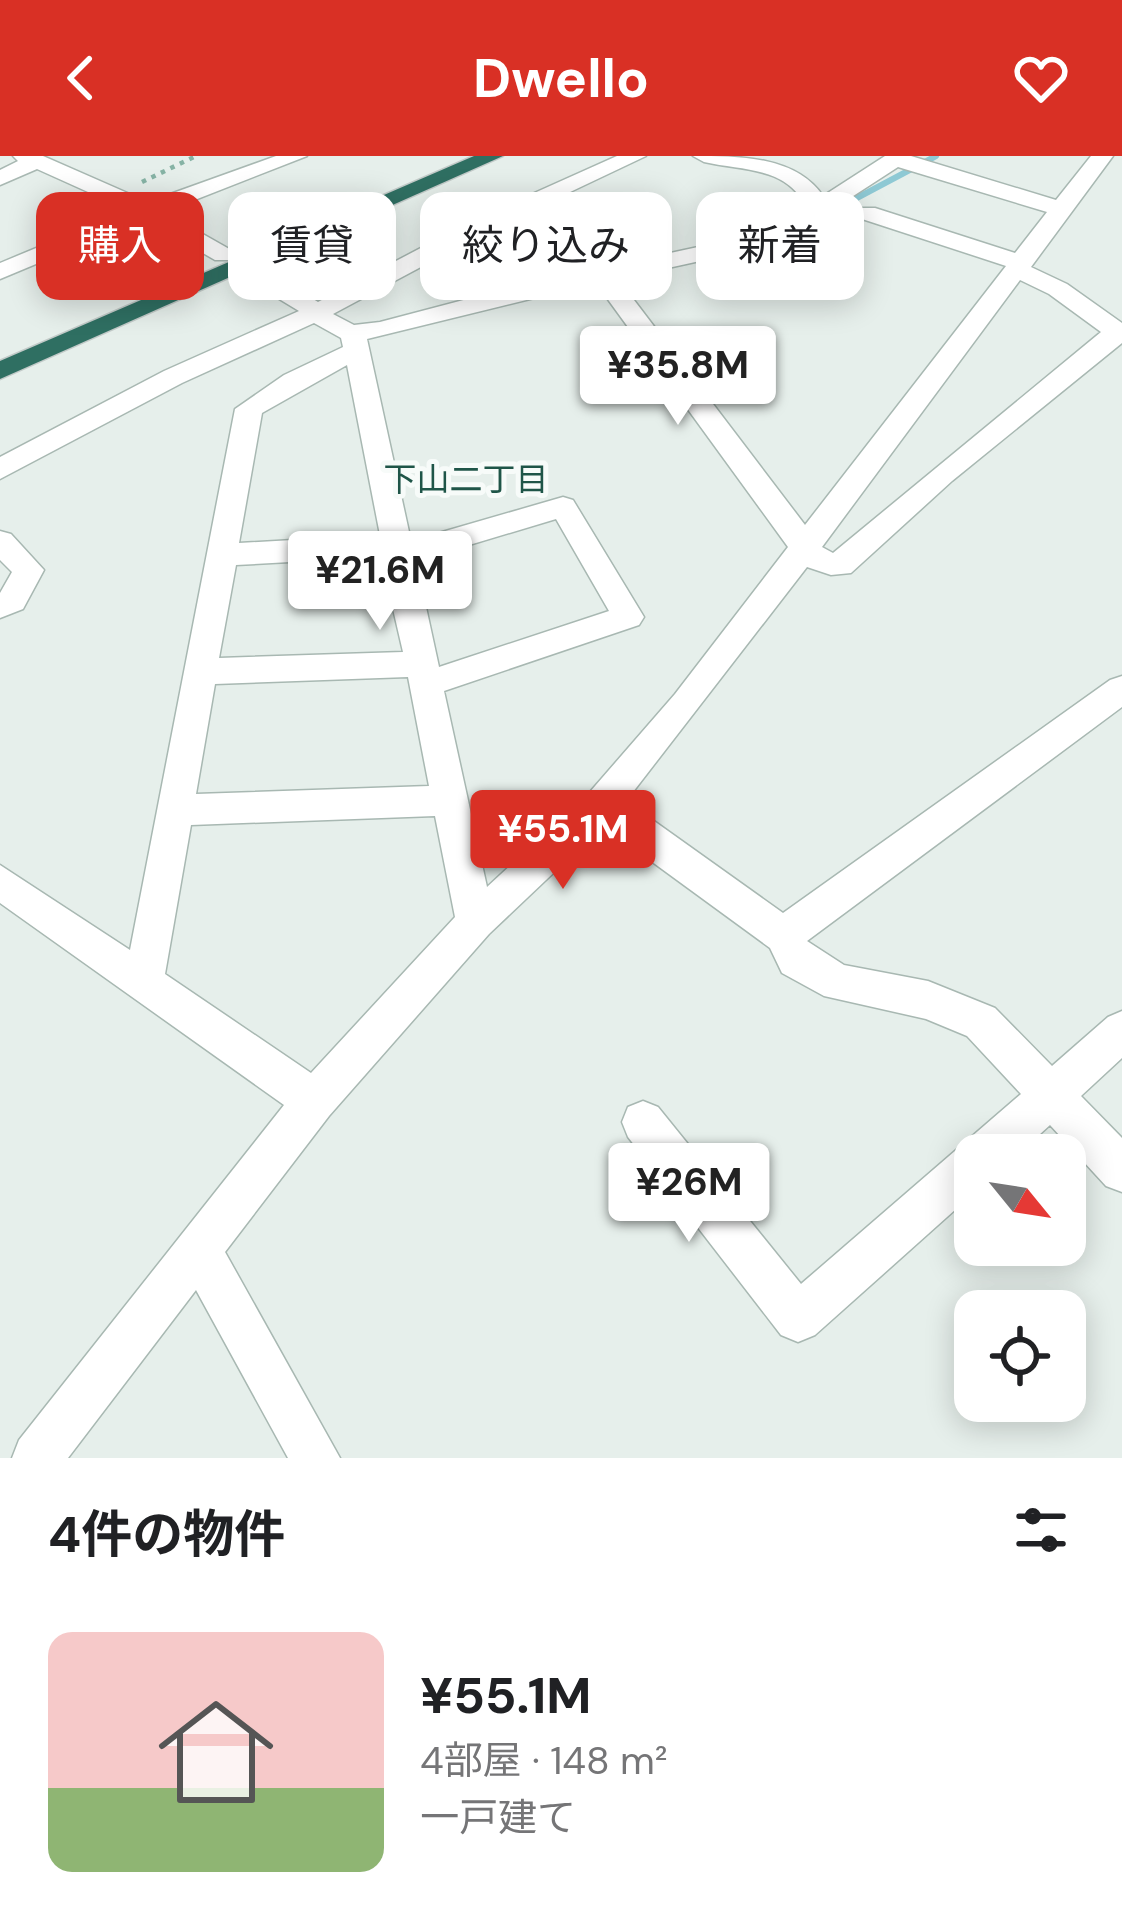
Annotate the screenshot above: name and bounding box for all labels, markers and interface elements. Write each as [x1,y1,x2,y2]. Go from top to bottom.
text: Dwello [473,43,649,114]
icon: back [48,45,114,111]
icon: heart [1008,45,1074,111]
chip: 購入 [36,192,204,300]
chip: 賃貸 [228,192,396,300]
chip: 絞り込み [420,192,672,300]
chip: 新着 [696,192,864,300]
pin: ¥35.8M [580,326,776,428]
text: ¥35.8M [607,339,749,390]
district label: 下山二丁目 [384,458,549,501]
pin: ¥21.6M [282,531,478,633]
text: ¥21.6M [315,544,445,595]
pin: ¥55.1M [465,790,661,892]
text: ¥55.1M [497,803,629,854]
north arrow [954,1134,1086,1266]
map controls [954,1134,1086,1422]
pin: ¥26M [618,1143,760,1245]
text: ¥26M [635,1156,743,1207]
button: locate [954,1290,1086,1422]
icon: filters [1008,1497,1074,1563]
text: 4件の物件 [48,1501,285,1568]
text: ¥55.1M [420,1662,592,1729]
icon: home [144,1680,288,1824]
text: 4部屋 · 148 m² [420,1735,668,1786]
text: 一戸建て [420,1792,576,1843]

